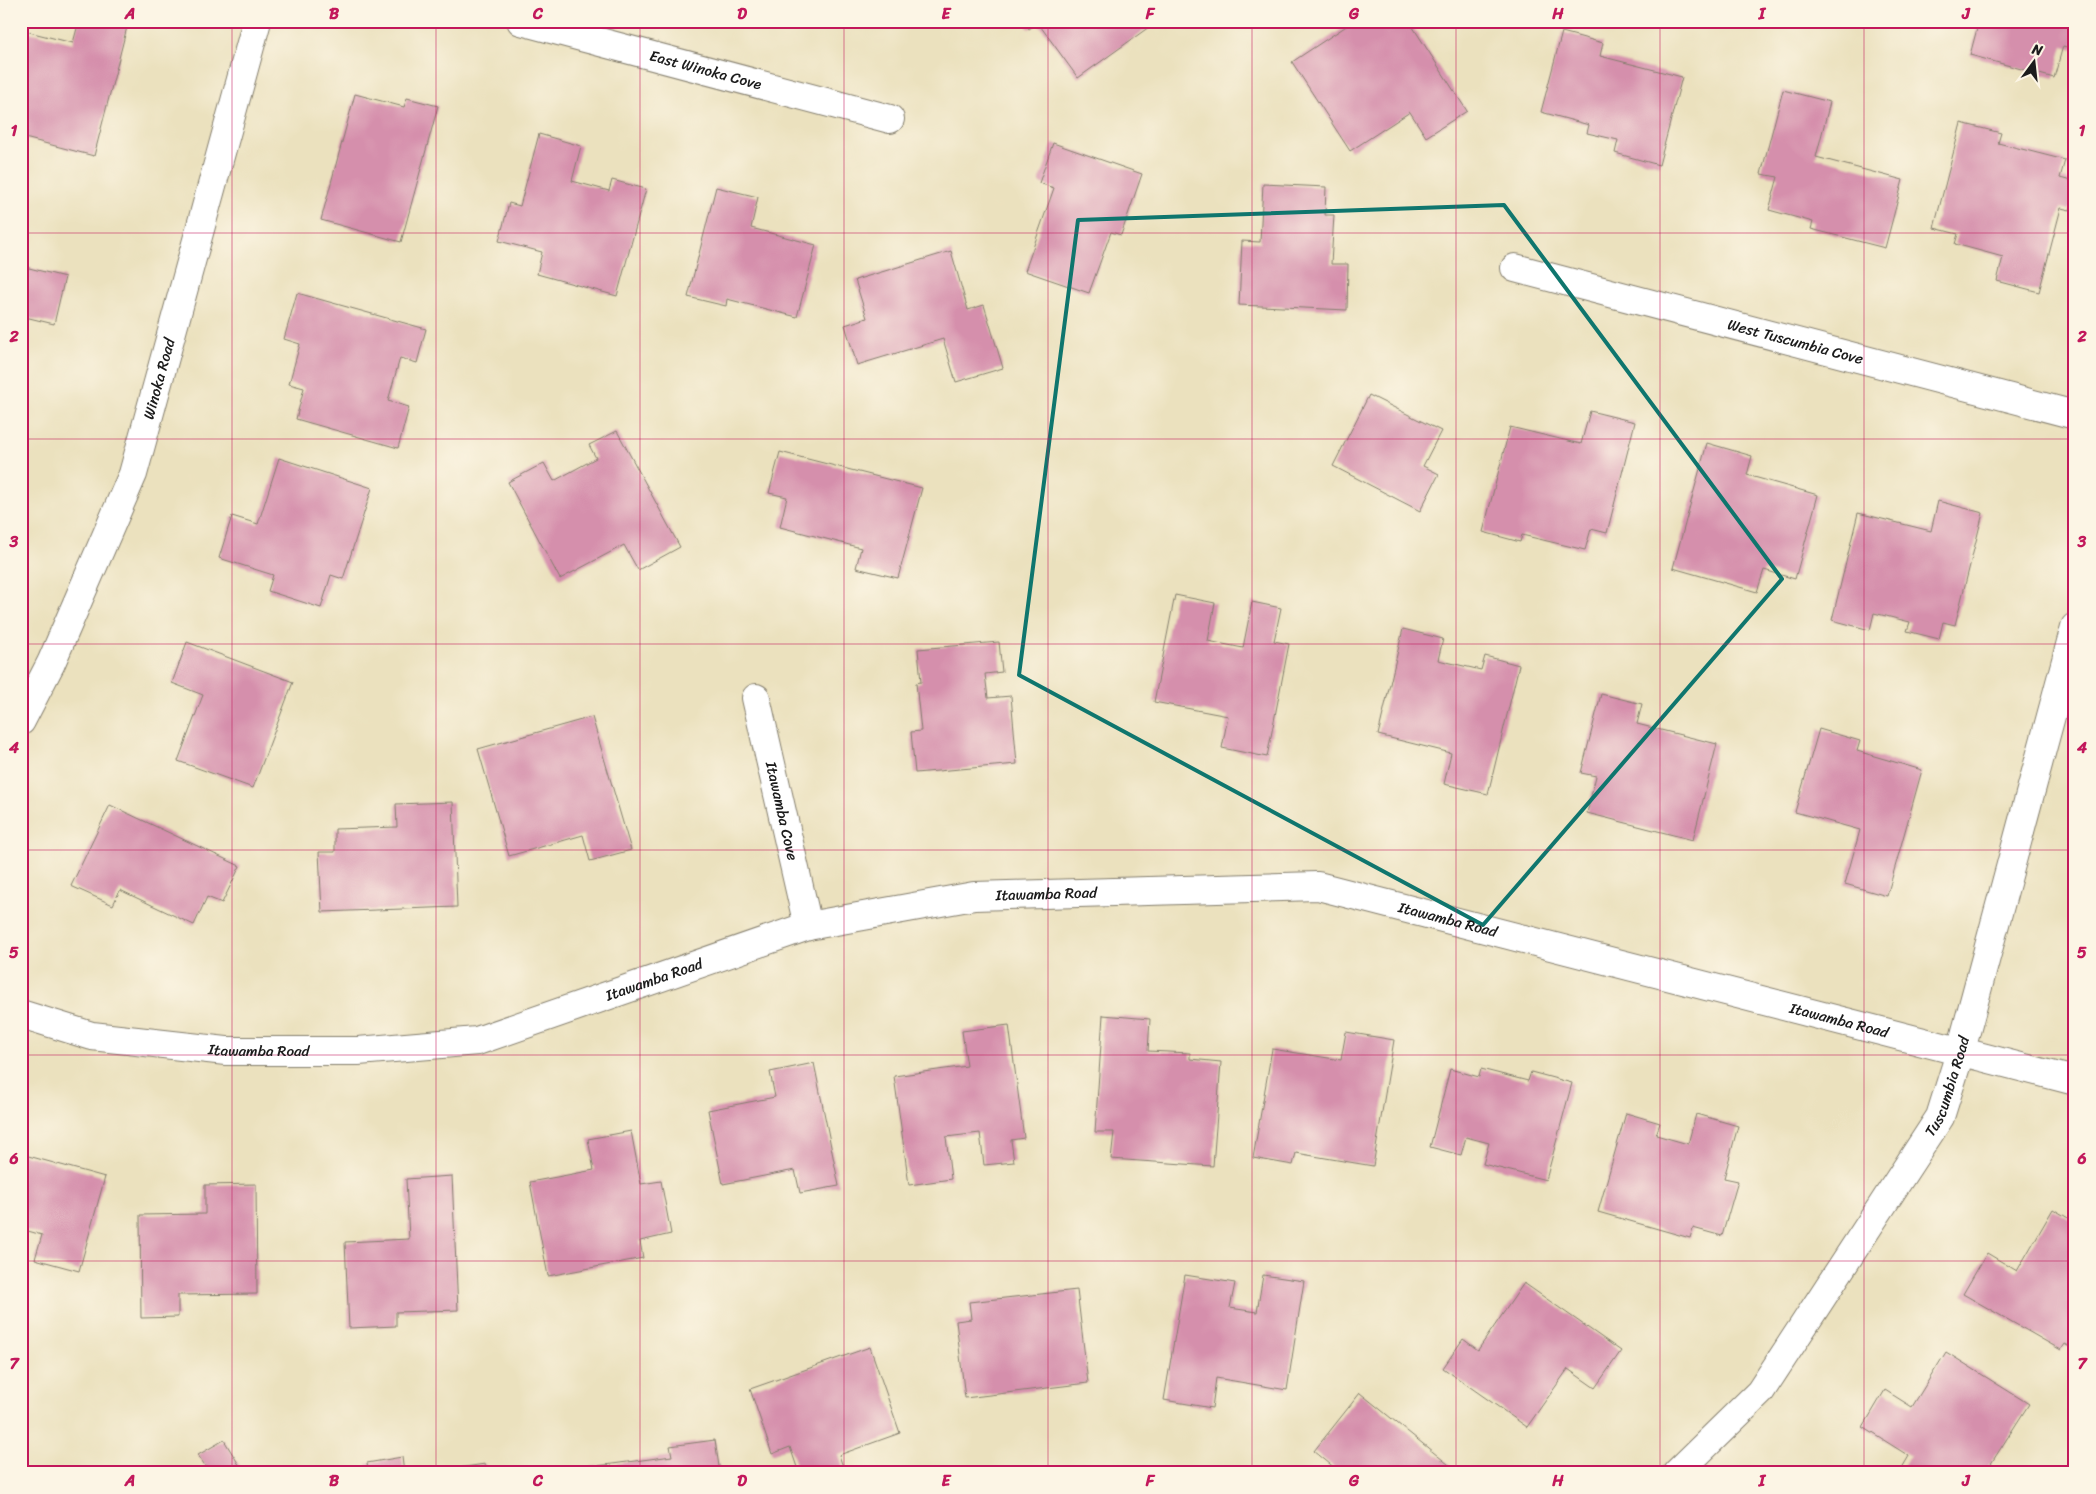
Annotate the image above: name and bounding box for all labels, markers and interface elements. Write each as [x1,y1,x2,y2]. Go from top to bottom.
text: A [124,0,135,28]
text: B [329,0,340,28]
text: C [532,0,544,28]
text: D [737,0,747,28]
text: E [942,0,952,28]
text: F [1145,0,1156,28]
text: G [1348,0,1360,28]
text: H [1551,0,1564,28]
text: I [1758,0,1767,28]
text: J [1961,0,1971,28]
text: N [2028,36,2045,63]
north arrow [2008,38,2058,88]
street label: East Winoka Cove [647,43,765,97]
text: 1 [11,116,18,145]
text: 1 [2079,116,2086,145]
street label: West Tuscumbia Cove [1725,311,1867,372]
text: 2 [8,322,19,351]
text: 2 [2076,322,2087,351]
street label: Winoka Road [136,334,183,422]
text: 3 [9,527,19,556]
text: 3 [2077,527,2087,556]
text: 4 [8,733,19,762]
text: 4 [2076,733,2087,762]
street label: Itawamba Cove [758,758,806,863]
street label: Itawamba Road [994,879,1098,908]
street label: Itawamba Road [1395,894,1501,945]
text: 5 [9,938,19,967]
text: 5 [2077,938,2087,967]
street label: Itawamba Road [601,950,707,1009]
street label: Itawamba Road [1786,995,1893,1046]
street label: Tuscumbia Road [1918,1032,1977,1142]
street label: Itawamba Road [206,1036,311,1064]
text: 6 [8,1144,19,1173]
text: 6 [2076,1144,2087,1173]
text: 7 [9,1349,20,1378]
text: 7 [2077,1349,2088,1378]
text: A [124,1466,135,1494]
text: B [329,1466,340,1494]
text: C [532,1466,544,1494]
text: D [737,1466,747,1494]
text: E [942,1466,952,1494]
text: F [1145,1466,1156,1494]
text: G [1348,1466,1360,1494]
text: H [1551,1466,1564,1494]
text: I [1758,1466,1767,1494]
text: J [1961,1466,1971,1494]

